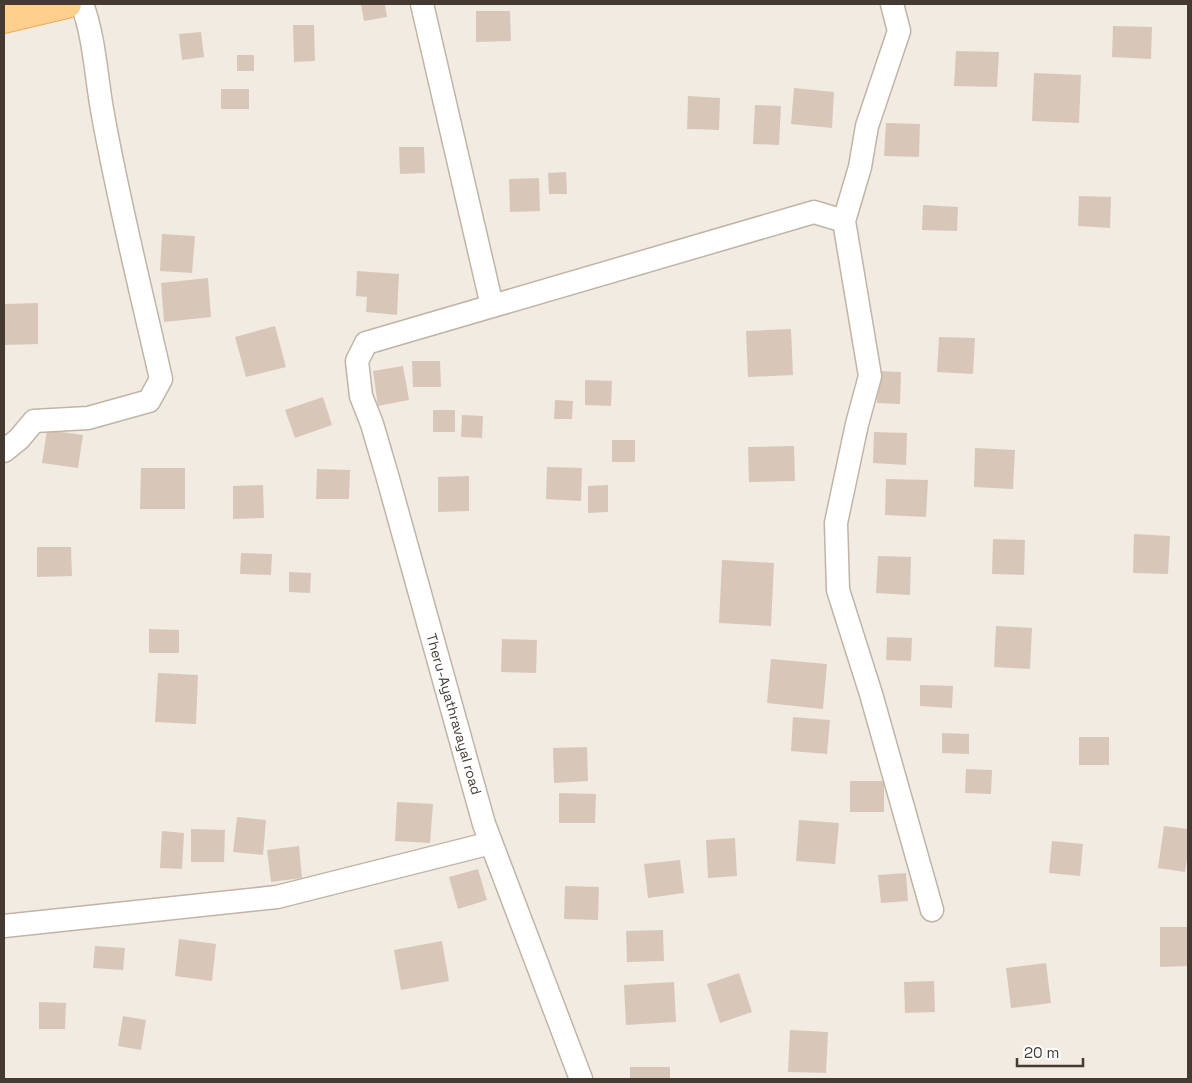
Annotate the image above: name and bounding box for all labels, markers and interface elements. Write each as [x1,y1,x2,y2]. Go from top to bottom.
street label: Theru-Ayathravayal road [422,631,486,797]
scale bar [1017,1036,1083,1068]
text: 20 m [1024,1043,1059,1062]

